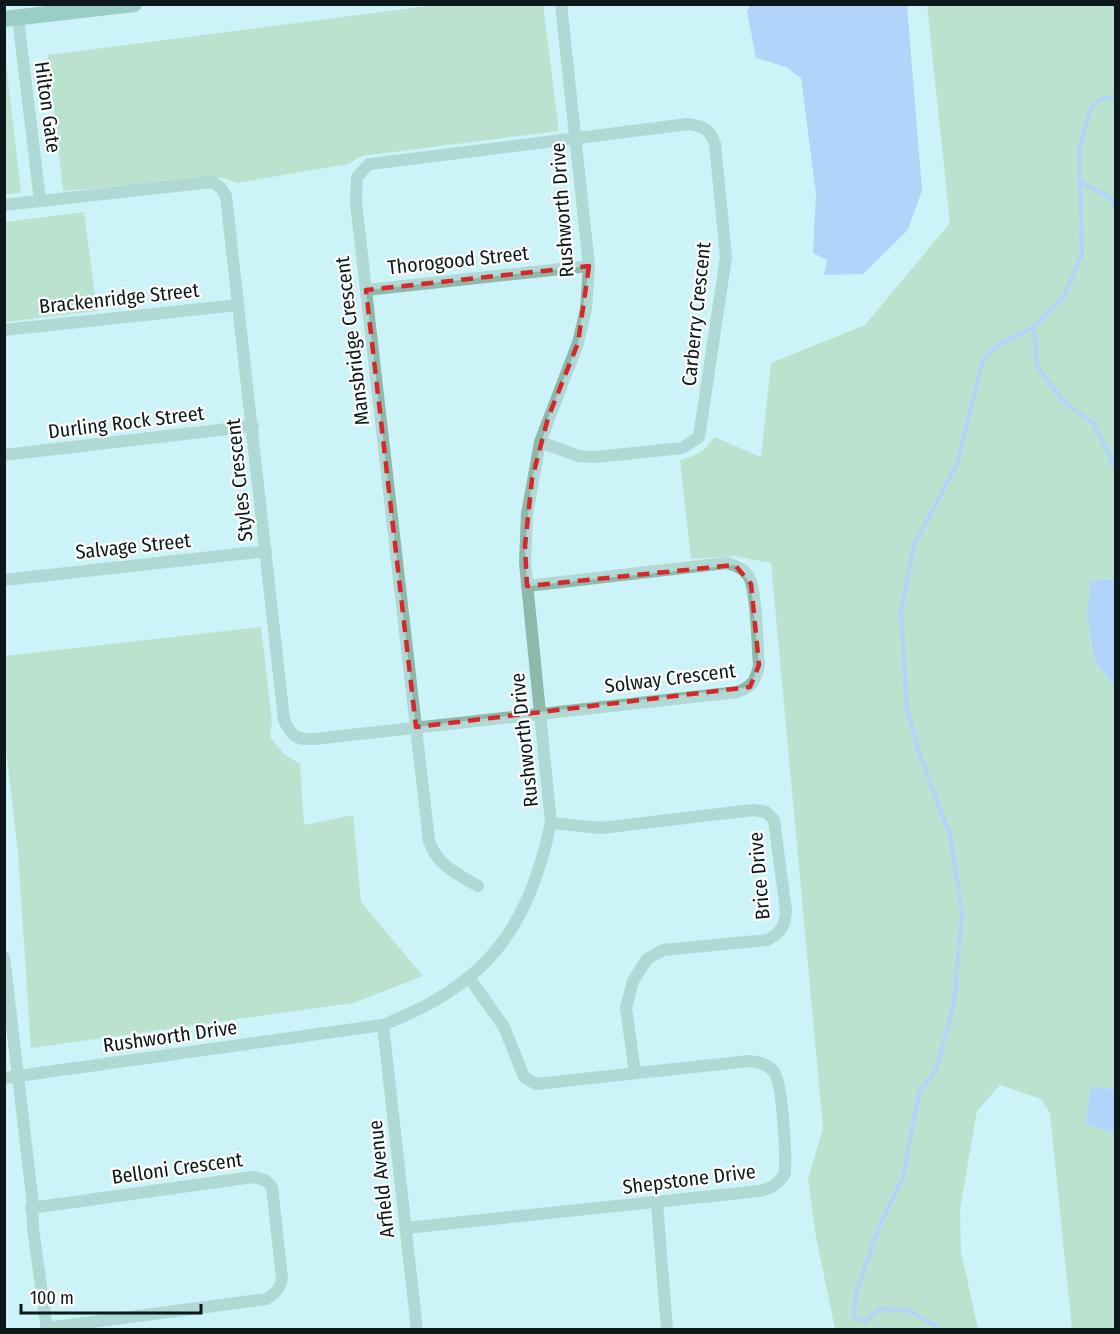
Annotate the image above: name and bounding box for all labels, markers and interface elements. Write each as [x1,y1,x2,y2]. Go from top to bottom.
street label: Hilton Gate [30,60,66,154]
street label: Rushworth Drive [545,142,579,278]
street label: Carberry Crescent [677,240,716,387]
street label: Thorogood Street [386,241,530,279]
street label: Mansbridge Crescent [330,255,374,427]
street label: Brackenridge Street [38,278,201,318]
street label: Durling Rock Street [47,400,206,443]
street label: Styles Crescent [221,417,257,543]
street label: Salvage Street [74,528,192,564]
street label: Solway Crescent [603,658,737,698]
street label: Rushworth Drive [505,672,543,808]
street label: Brice Drive [743,831,775,921]
street label: Rushworth Drive [101,1015,239,1057]
street label: Arfield Avenue [363,1119,399,1239]
street label: Belloni Crescent [110,1147,244,1189]
street label: Shepstone Drive [621,1159,757,1199]
scale bar [21,1277,201,1315]
text: 100 m [30,1287,74,1309]

